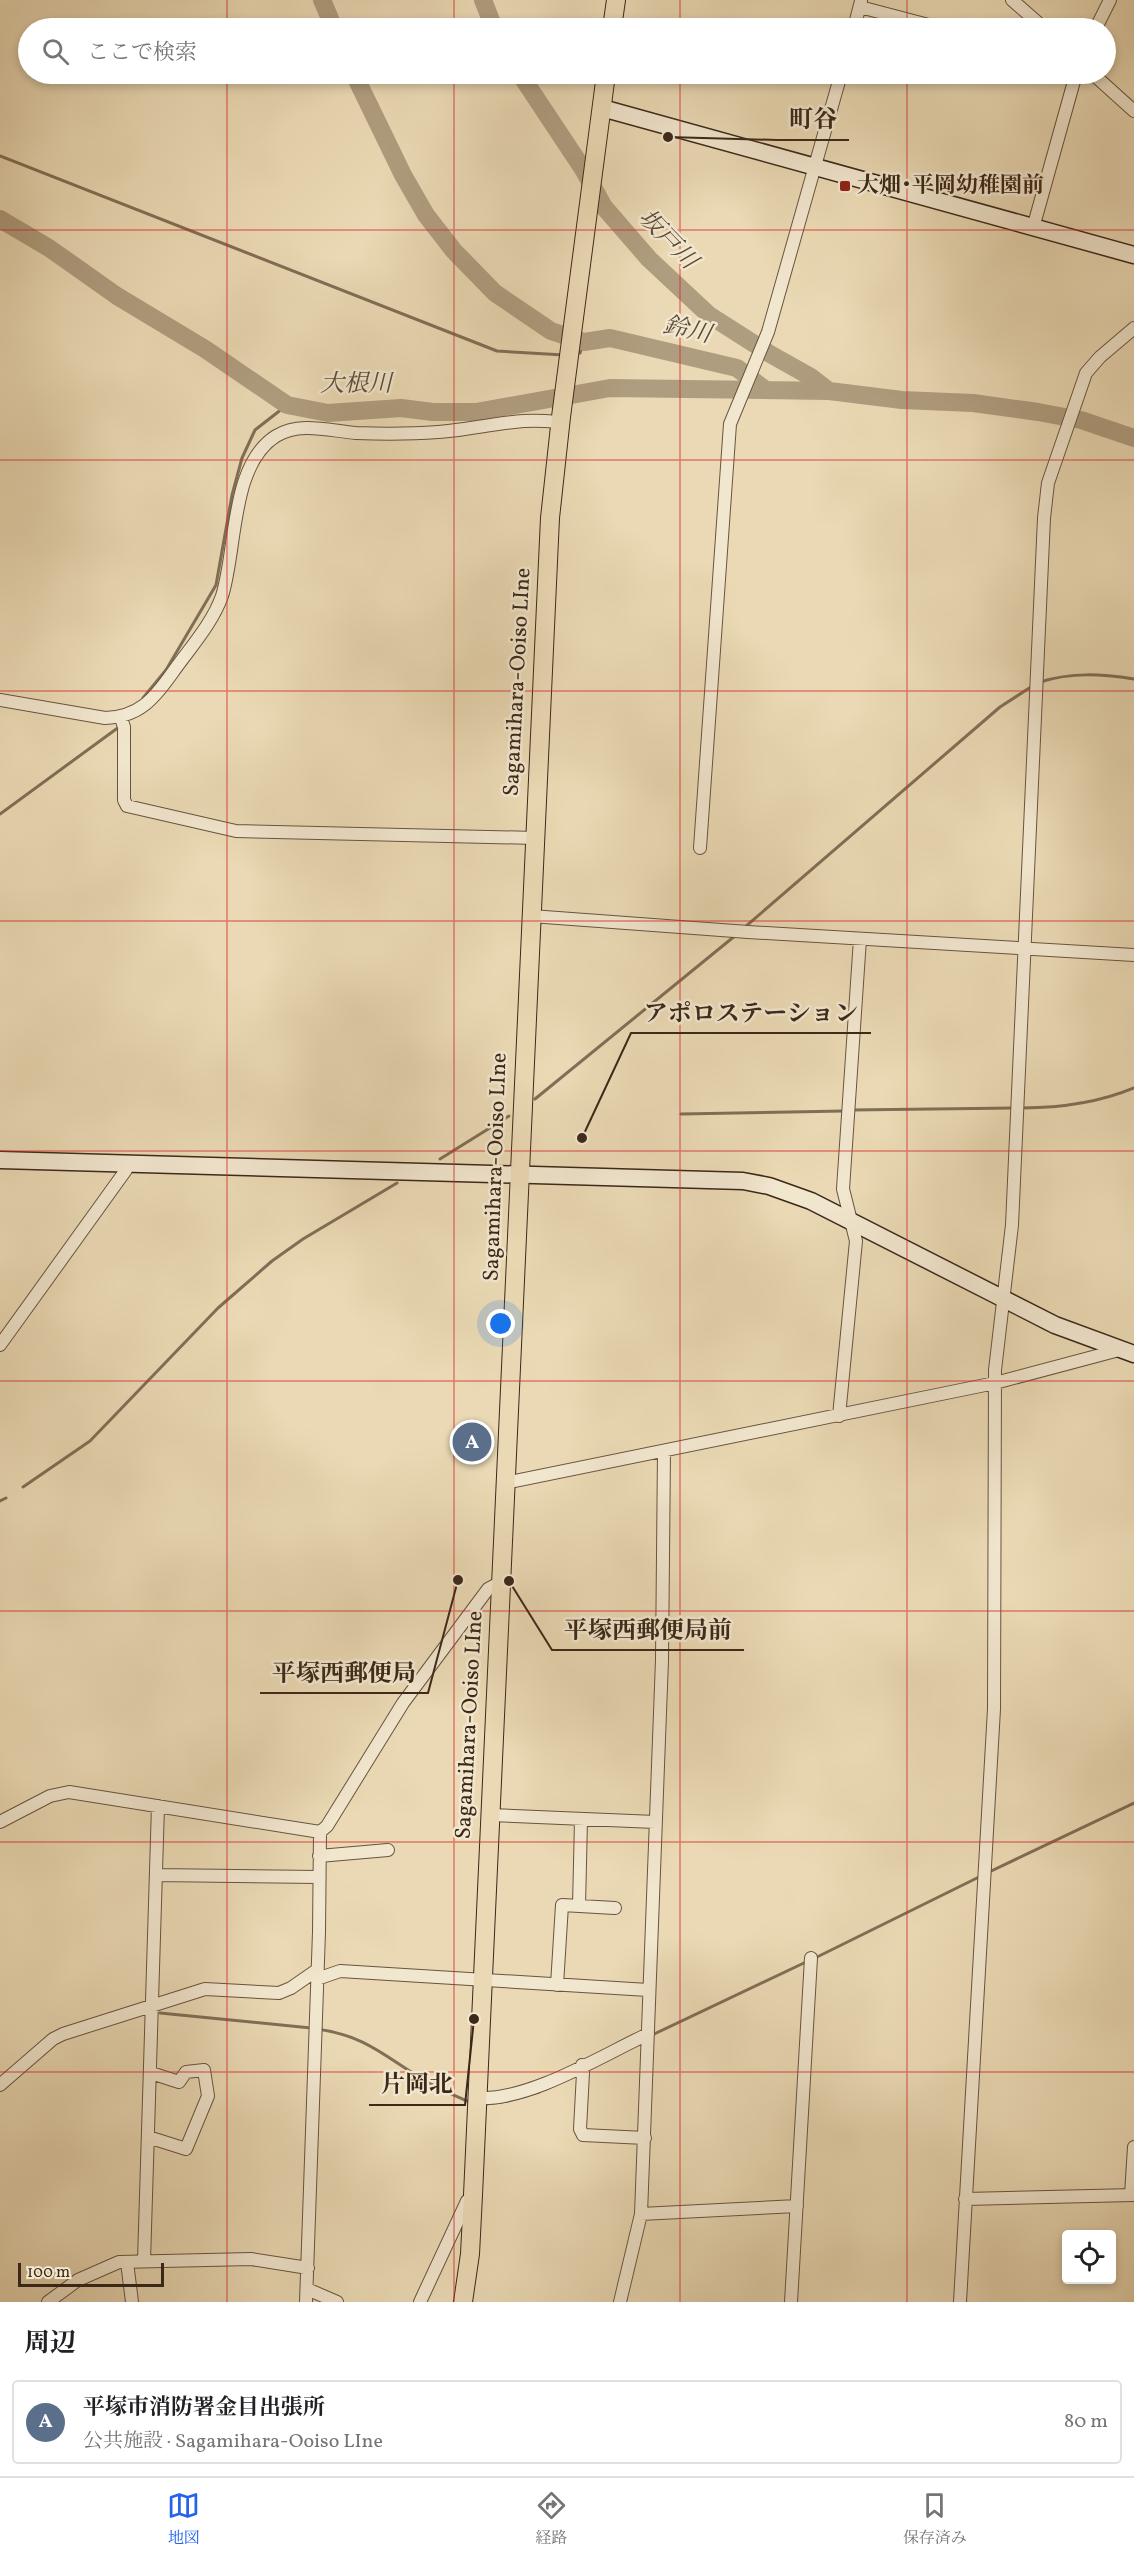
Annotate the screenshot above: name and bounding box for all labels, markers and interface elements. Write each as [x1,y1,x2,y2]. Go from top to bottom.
search box [18,18,1116,84]
icon: search [39,35,72,68]
text: ここで検索 [87,38,197,69]
callout: 町谷 [777,98,849,140]
text: 町谷 [789,104,837,138]
place label: 大畑･平岡幼稚園前 [857,171,1044,202]
marker: 大畑･平岡幼稚園前 [838,179,852,193]
water label: 坂戸川 [630,202,706,280]
water label: 鈴川 [660,309,717,354]
water label: 大根川 [320,368,395,402]
street label: Sagamihara-Ooiso LIne [497,567,539,797]
callout: アポロステーション [631,991,871,1033]
text: アポロステーション [644,998,858,1032]
street label: Sagamihara-Ooiso LIne [477,1052,515,1282]
your location [486,1309,515,1338]
pin: A [452,1420,492,1464]
callout: 平塚西郵便局前 [552,1608,744,1650]
street label: Sagamihara-Ooiso LIne [449,1610,491,1840]
text: 平塚西郵便局前 [564,1615,732,1649]
callout: 平塚西郵便局 [260,1651,428,1693]
text: 平塚西郵便局 [272,1658,416,1692]
callout: 片岡北 [369,2063,465,2105]
text: 片岡北 [381,2069,453,2103]
map controls [1062,2230,1116,2284]
button: locate [1062,2230,1116,2284]
scale bar [18,2260,164,2288]
text: 100 m [27,2262,70,2284]
text: 周辺 [24,2326,76,2362]
text: 平塚市消防署金目出張所 [83,2393,325,2424]
text: A [38,2408,53,2436]
text: 80 m [1064,2408,1108,2436]
text: 公共施設 · Sagamihara-Ooiso LIne [83,2428,383,2456]
tab: 地図 [167,2489,200,2550]
tab: 経路 [535,2489,568,2550]
tab: 保存済み [903,2489,967,2550]

